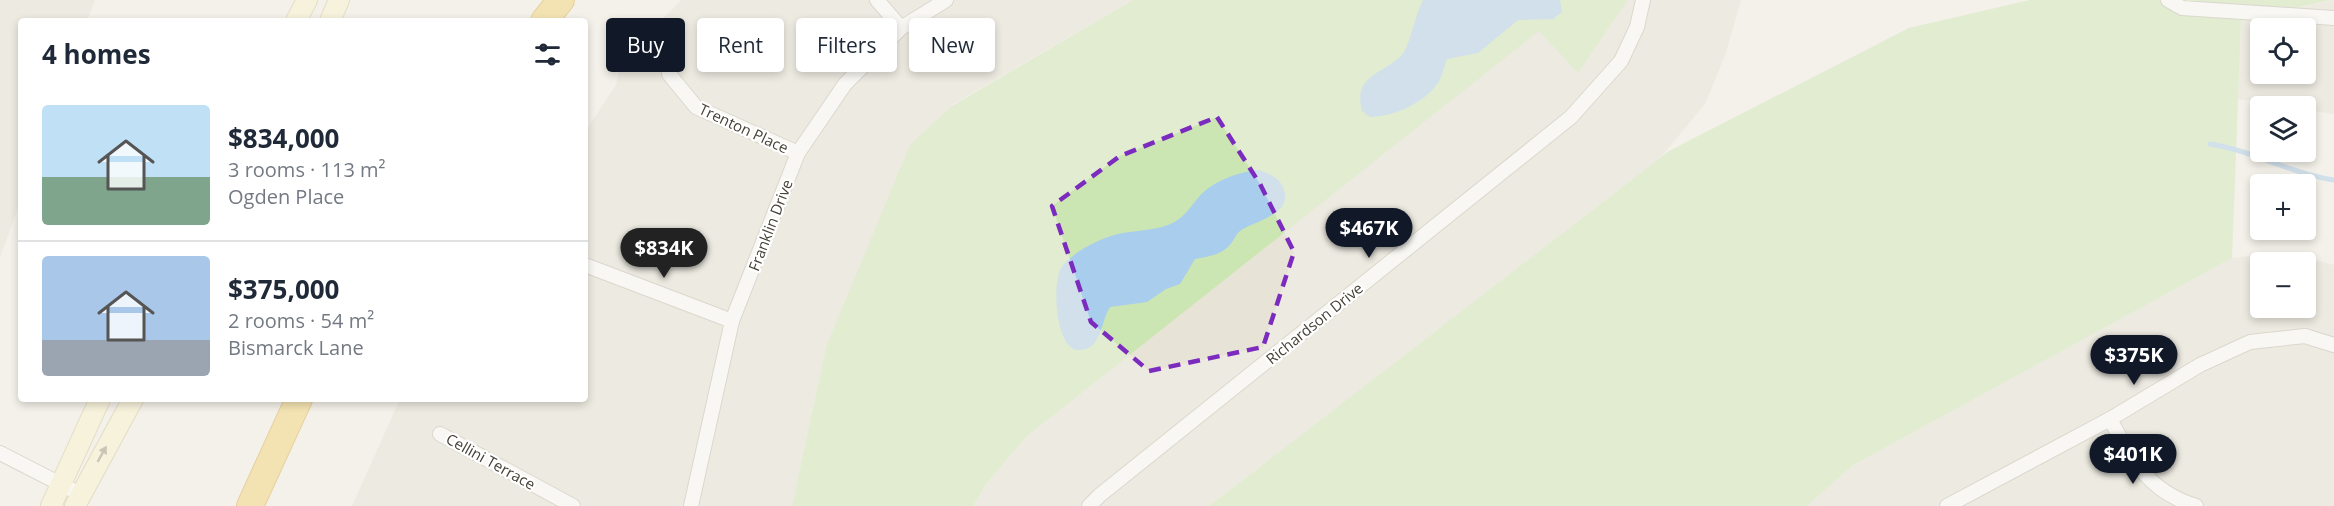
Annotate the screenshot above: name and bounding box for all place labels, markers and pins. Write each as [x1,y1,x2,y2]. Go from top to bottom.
pin: $467K [1327,208,1411,259]
pin: $834K [622,228,706,279]
pin: $375K [2092,335,2176,386]
pin: $401K [2091,434,2175,485]

